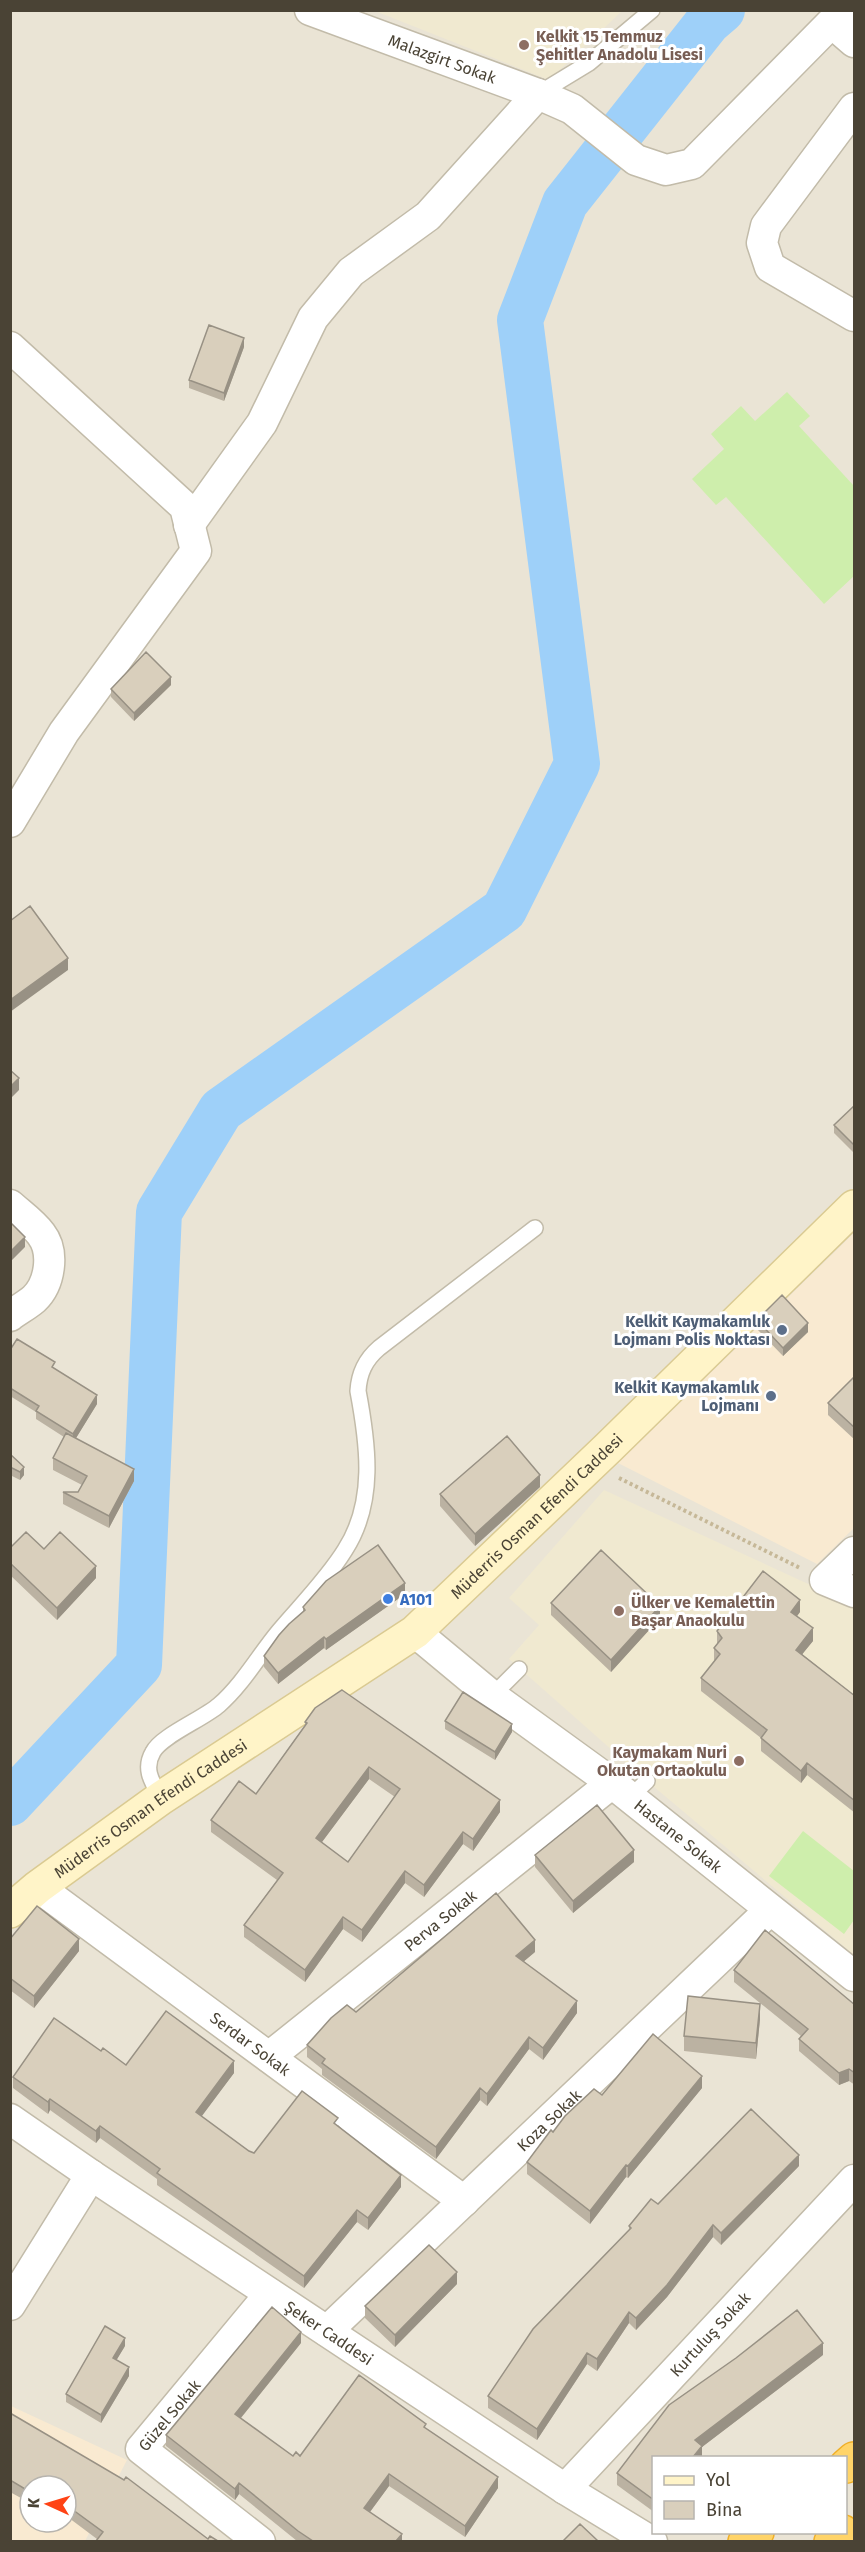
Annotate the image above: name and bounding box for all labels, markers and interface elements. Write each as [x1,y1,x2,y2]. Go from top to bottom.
place label: Kelkit 15 Temmuz Şehitler Anadolu Lisesi [536,27,703,66]
street label: Malazgirt Sokak [386,30,499,88]
marker: Kelkit 15 Temmuz Şehitler Anadolu Lisesi [517,38,531,52]
place label: Kelkit Kaymakamlık Lojmanı Polis Noktası [614,1312,770,1349]
marker: Kelkit Kaymakamlık Lojmanı Polis Noktası [775,1323,789,1337]
place label: Kelkit Kaymakamlık Lojmanı [614,1378,759,1415]
marker: Kelkit Kaymakamlık Lojmanı [764,1389,778,1403]
street label: Müderris Osman Efendi Caddesi [446,1430,626,1603]
place label: A101 [399,1590,433,1609]
marker: A101 [381,1592,395,1606]
place label: Ülker ve Kemalettin Başar Anaokulu [631,1592,775,1631]
marker: Ülker ve Kemalettin Başar Anaokulu [612,1604,626,1618]
street label: Müderris Osman Efendi Caddesi [50,1735,250,1882]
place label: Kaymakam Nuri Okutan Ortaokulu [597,1743,727,1780]
marker: Kaymakam Nuri Okutan Ortaokulu [732,1754,746,1768]
street label: Hastane Sokak [631,1795,726,1877]
street label: Perva Sokak [400,1885,481,1955]
street label: Serdar Sokak [207,2008,295,2080]
street label: Koza Sokak [513,2085,585,2155]
street label: Kurtuluş Sokak [666,2287,754,2380]
street label: Şeker Caddesi [281,2297,377,2369]
street label: Güzel Sokak [134,2375,205,2455]
legend [652,2456,847,2534]
text: Yol [706,2469,731,2491]
north arrow [18,2474,78,2534]
text: K [24,2496,43,2509]
text: Bina [706,2499,742,2521]

